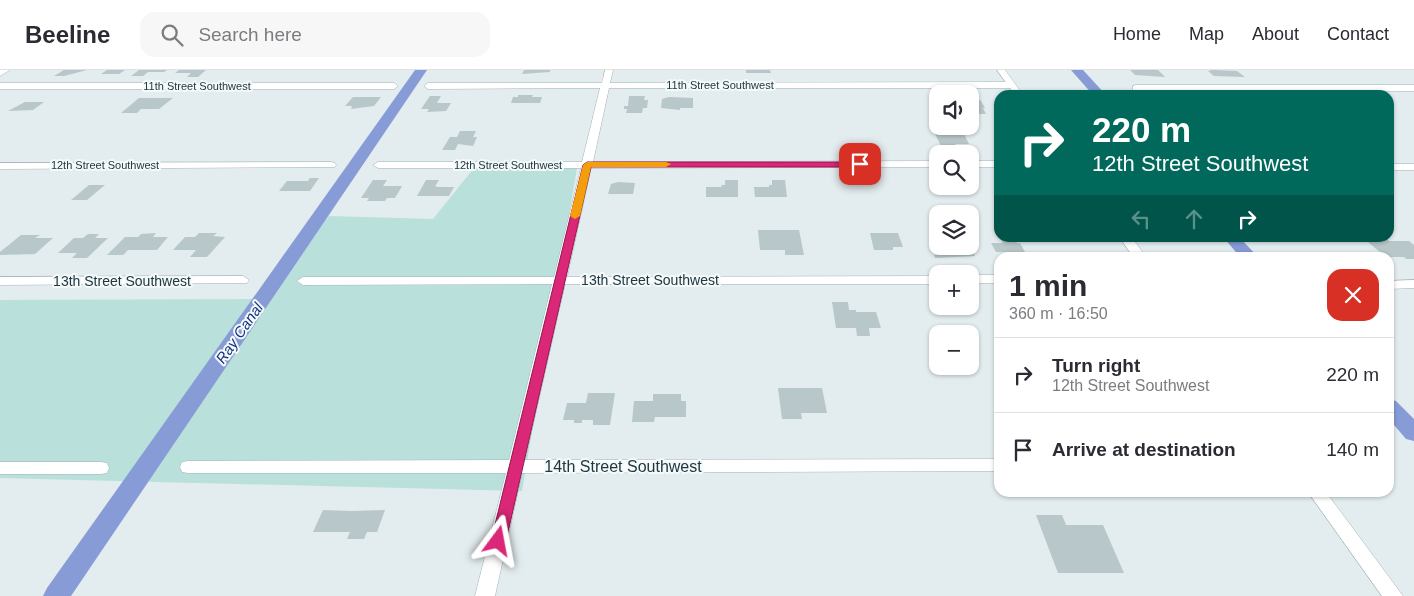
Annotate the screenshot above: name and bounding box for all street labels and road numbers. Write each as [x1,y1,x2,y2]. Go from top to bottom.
street label: 11th Street Southwest [666,79,774,91]
street label: 11th Street Southwest [143,80,251,92]
street label: 12th Street Southwest [51,159,159,171]
street label: 12th Street Southwest [454,159,562,171]
street label: 13th Street Southwest [581,272,719,288]
street label: 13th Street Southwest [53,273,191,289]
street label: 14th Street Southwest [544,458,702,475]

